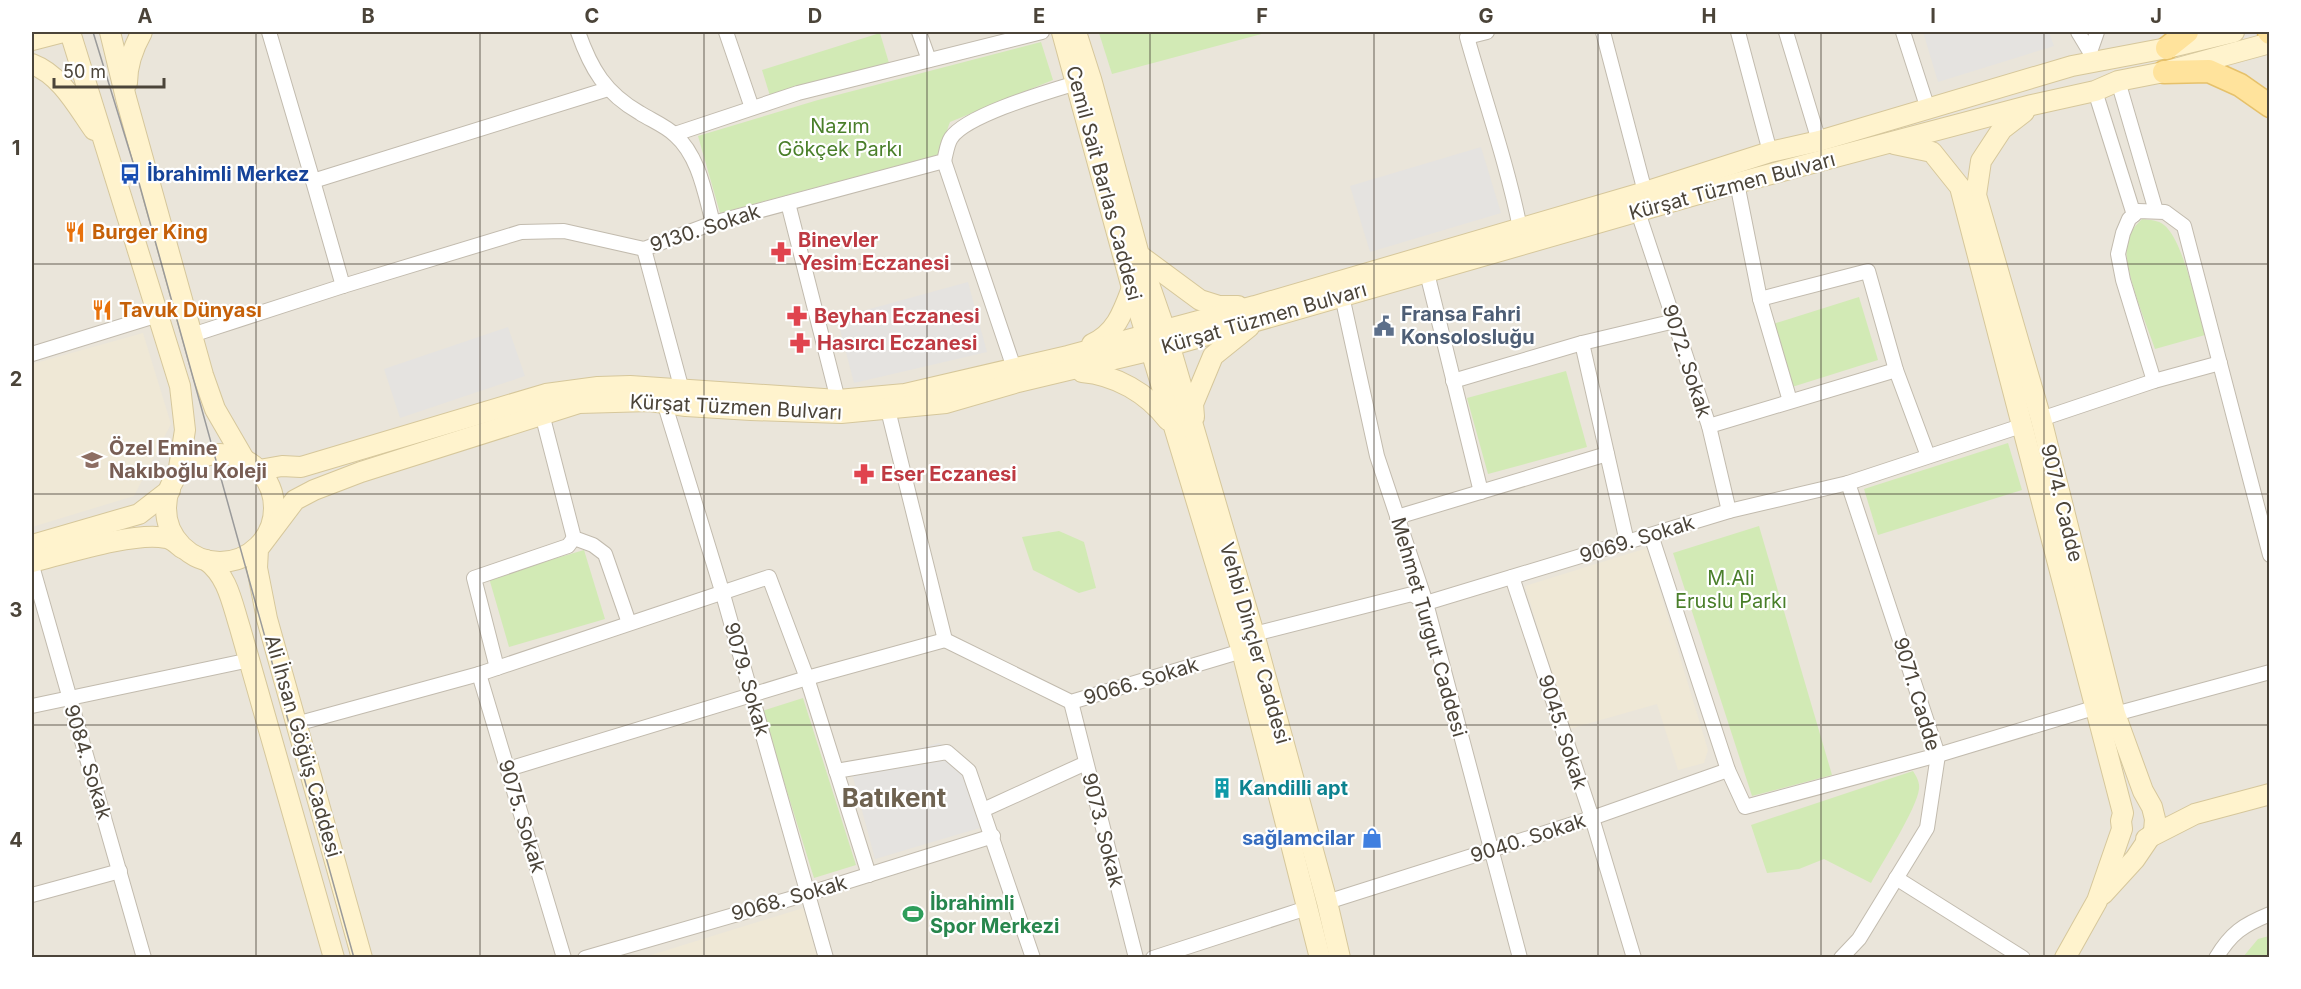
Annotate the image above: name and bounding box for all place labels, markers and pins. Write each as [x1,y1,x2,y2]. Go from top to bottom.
bus stop icon: İbrahimli Merkez [118,162,142,186]
place label: İbrahimli Merkez [147,162,310,186]
restaurant icon: Burger King [63,220,87,244]
place label: Burger King [92,220,208,244]
place label: Binevler Yesim Eczanesi [798,228,950,275]
pharmacy icon: Binevler Yesim Eczanesi [769,240,793,264]
restaurant icon: Tavuk Dünyası [90,298,114,322]
place label: Tavuk Dünyası [119,298,262,322]
place label: Fransa Fahri Konsolosluğu [1401,302,1535,349]
pharmacy icon: Beyhan Eczanesi [785,304,809,328]
place label: Beyhan Eczanesi [814,304,980,328]
public building icon: Fransa Fahri Konsolosluğu [1372,314,1396,338]
pharmacy icon: Hasırcı Eczanesi [788,331,812,355]
place label: Hasırcı Eczanesi [817,331,977,355]
place label: Özel Emine Nakıboğlu Koleji [109,436,267,483]
school or university icon: Özel Emine Nakıboğlu Koleji [80,448,104,472]
pharmacy icon: Eser Eczanesi [852,462,876,486]
place label: Eser Eczanesi [881,462,1017,486]
building icon: Kandilli apt [1210,776,1234,800]
place label: Kandilli apt [1239,776,1348,800]
place label: sağlamcilar [1242,826,1355,850]
shop icon: sağlamcilar [1360,826,1384,850]
place label: İbrahimli Spor Merkezi [930,891,1059,938]
sports icon: İbrahimli Spor Merkezi [901,902,925,926]

